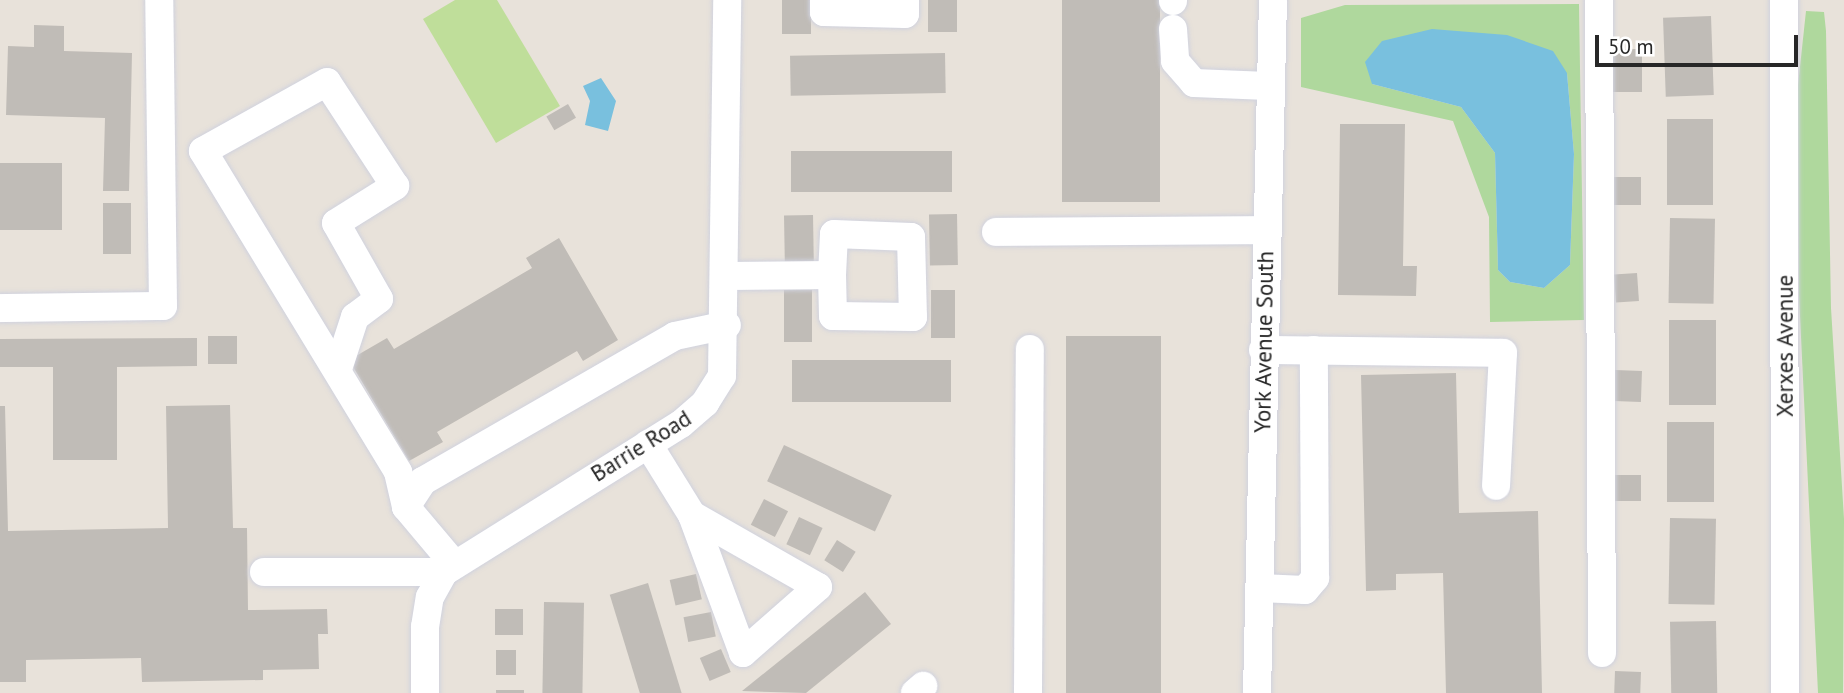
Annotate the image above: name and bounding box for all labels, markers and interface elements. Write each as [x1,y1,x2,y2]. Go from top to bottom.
scale bar [1599,21,1802,65]
text: 50 m [1608,33,1654,60]
street label: York Avenue South [1249,250,1279,434]
street label: Xerxes Avenue [1771,274,1799,418]
street label: Barrie Road [586,404,696,488]

